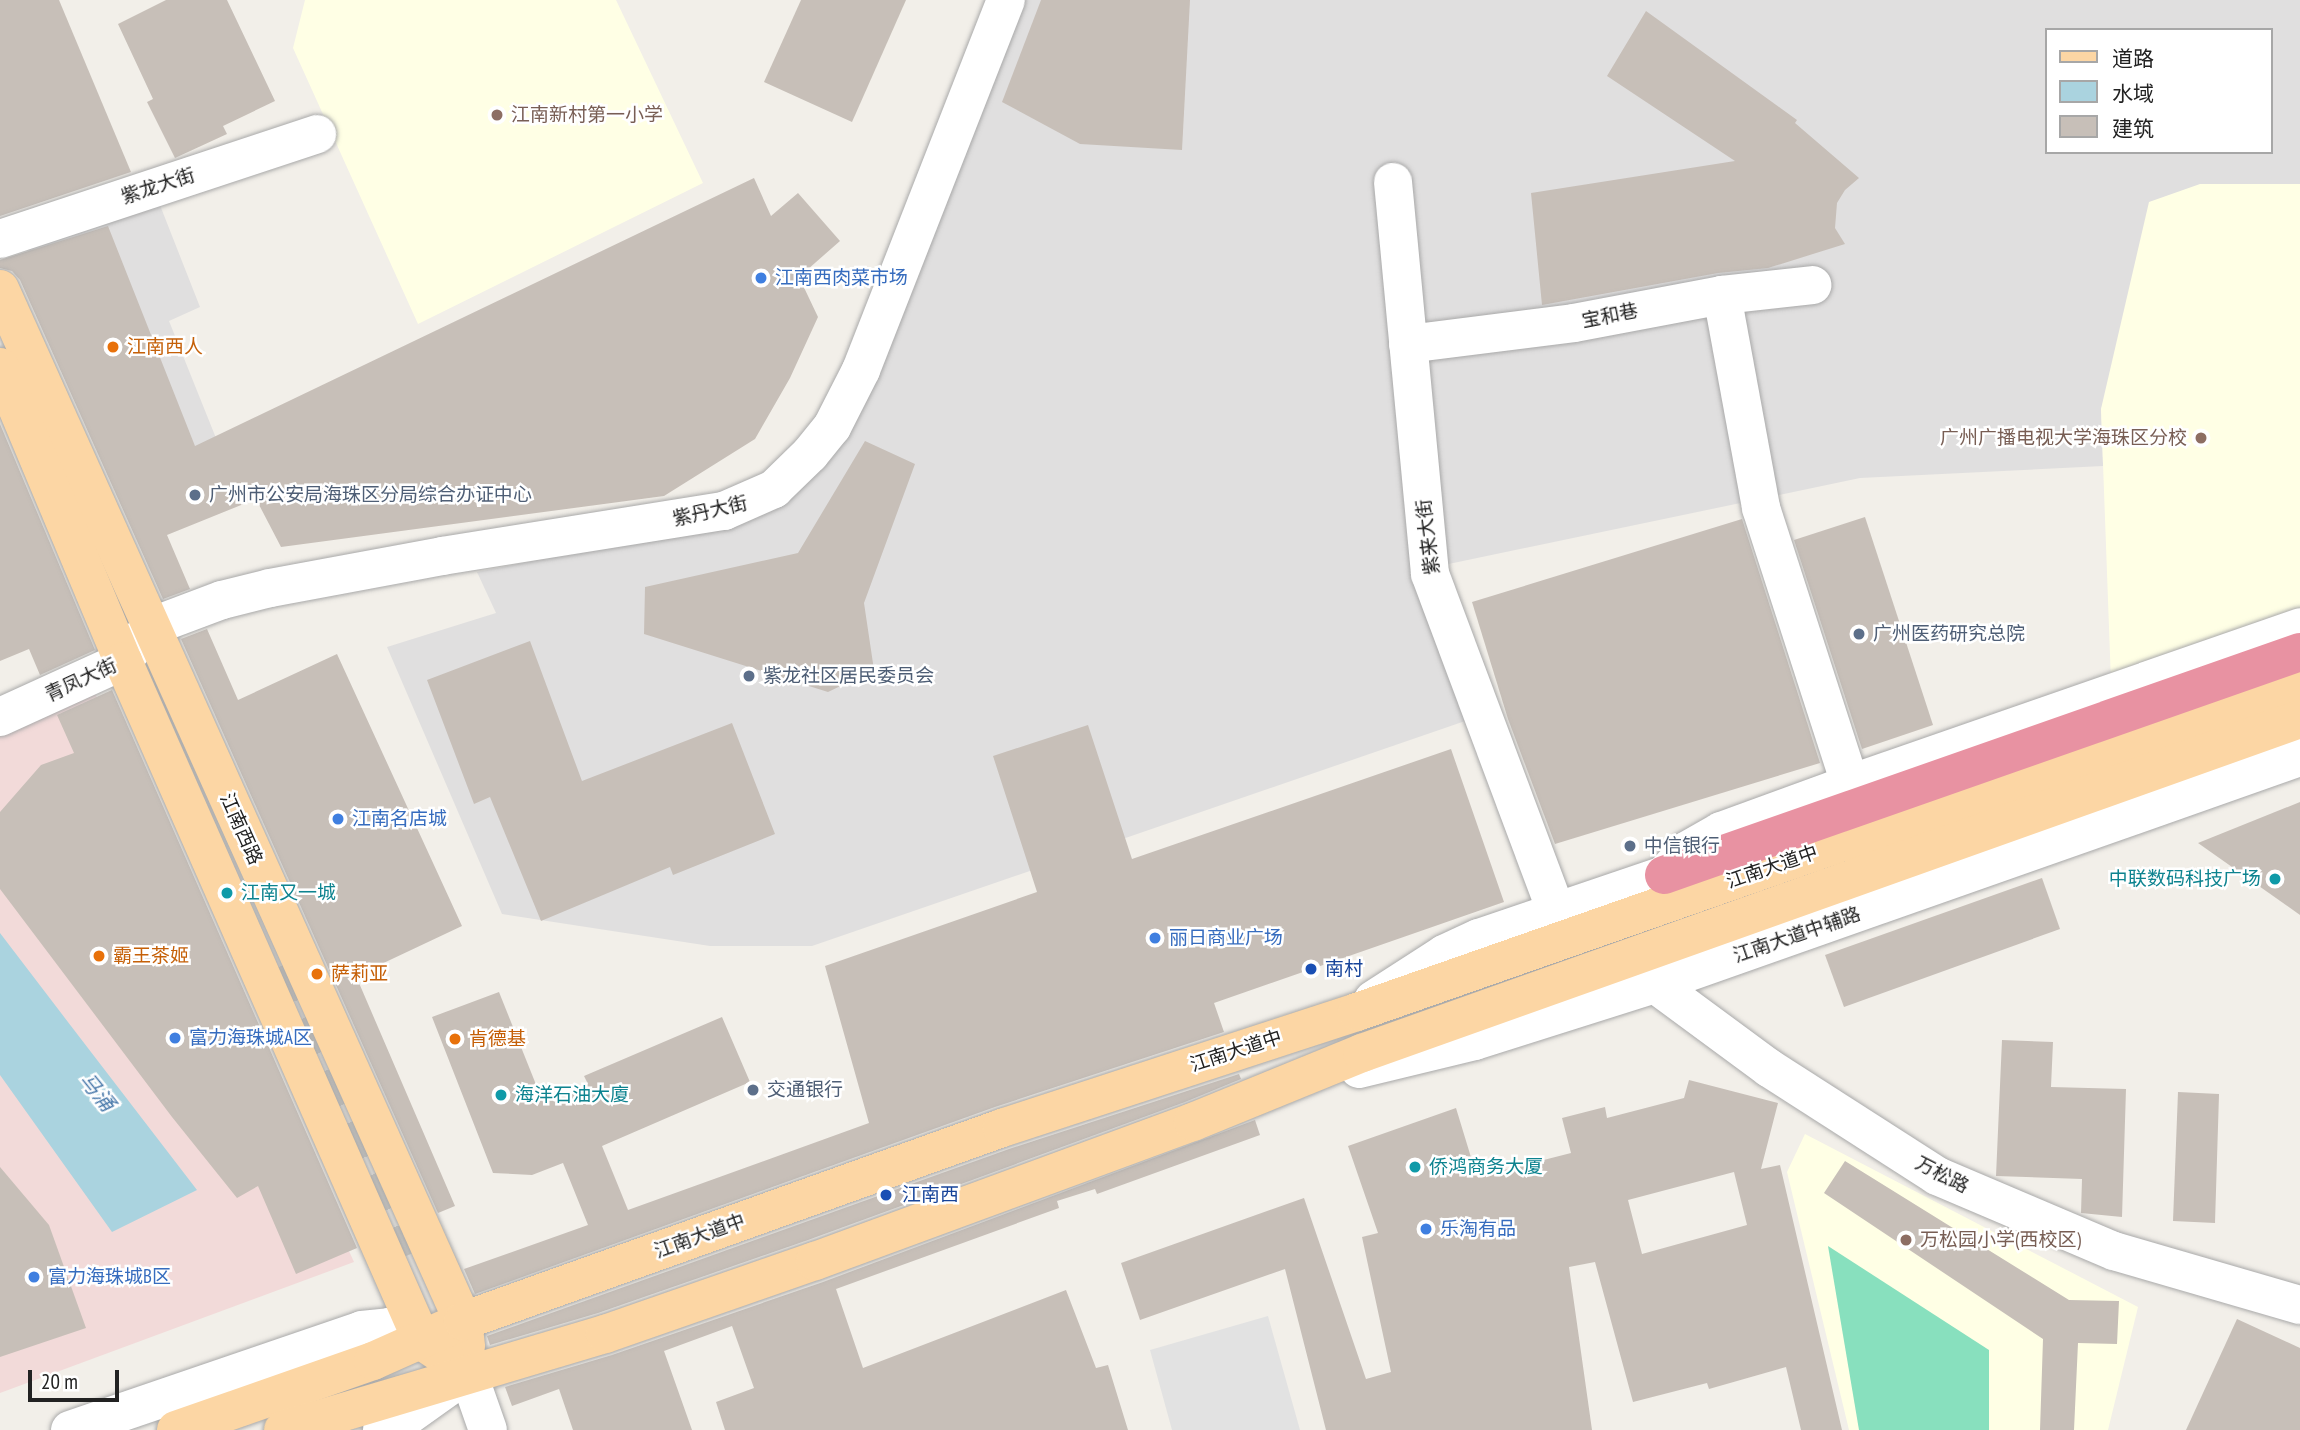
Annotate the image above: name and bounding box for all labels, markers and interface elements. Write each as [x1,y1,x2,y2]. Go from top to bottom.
legend [2044,28,2272,154]
text: 道路 [2112,45,2154,72]
text: 水域 [2112,80,2154,107]
place label: 江南新村第一小学 [511,104,663,126]
marker: 江南新村第一小学 [489,107,505,123]
text: 建筑 [2112,115,2154,142]
street label: 紫龙大街 [118,163,198,209]
place label: 江南西肉菜市场 [775,267,908,289]
marker: 江南西肉菜市场 [753,270,769,286]
street label: 宝和巷 [1580,299,1640,333]
place label: 江南西人 [127,336,203,358]
marker: 江南西人 [105,339,121,355]
place label: 广州广播电视大学海珠区分校 [1940,427,2187,449]
marker: 广州广播电视大学海珠区分校 [2193,430,2209,446]
place label: 广州市公安局海珠区分局综合办证中心 [209,484,532,506]
marker: 广州市公安局海珠区分局综合办证中心 [187,487,203,503]
street label: 紫丹大街 [670,491,750,531]
street label: 紫来大街 [1412,498,1444,576]
place label: 广州医药研究总院 [1873,623,2025,645]
marker: 广州医药研究总院 [1851,626,1867,642]
street label: 青凤大街 [42,654,120,706]
place label: 紫龙社区居民委员会 [763,665,934,687]
marker: 紫龙社区居民委员会 [741,668,757,684]
street label: 江南西路 [215,790,267,868]
place label: 江南名店城 [352,808,447,830]
marker: 江南名店城 [330,811,346,827]
place label: 中信银行 [1644,835,1720,857]
marker: 中信银行 [1622,838,1638,854]
street label: 江南大道中 [1723,841,1821,893]
place label: 中联数码科技广场 [2109,868,2261,890]
marker: 中联数码科技广场 [2267,871,2283,887]
place label: 江南又一城 [241,882,336,904]
marker: 江南又一城 [219,885,235,901]
street label: 江南大道中辅路 [1730,903,1864,967]
place label: 丽日商业广场 [1169,927,1283,949]
marker: 丽日商业广场 [1147,930,1163,946]
place label: 霸王茶姬 [113,945,189,967]
marker: 霸王茶姬 [91,948,107,964]
place label: 南村 [1325,958,1363,980]
marker: 南村 [1303,961,1319,977]
place label: 萨莉亚 [331,963,388,985]
marker: 萨莉亚 [309,966,325,982]
street label: 江南大道中 [1187,1025,1285,1077]
place label: 富力海珠城A区 [189,1027,312,1049]
place label: 肯德基 [469,1028,526,1050]
marker: 富力海珠城A区 [167,1030,183,1046]
marker: 肯德基 [447,1031,463,1047]
water label: 马涌 [74,1068,120,1116]
place label: 交通银行 [767,1079,843,1101]
marker: 交通银行 [745,1082,761,1098]
place label: 海洋石油大廈 [515,1084,629,1106]
marker: 海洋石油大廈 [493,1087,509,1103]
street label: 万松路 [1911,1152,1973,1198]
place label: 侨鸿商务大厦 [1429,1156,1543,1178]
marker: 侨鸿商务大厦 [1407,1159,1423,1175]
place label: 江南西 [902,1184,959,1206]
marker: 江南西 [876,1185,896,1205]
street label: 江南大道中 [651,1209,749,1263]
place label: 乐淘有品 [1440,1218,1516,1240]
marker: 乐淘有品 [1418,1221,1434,1237]
place label: 万松园小学(西校区) [1920,1229,2081,1251]
marker: 万松园小学(西校区) [1898,1232,1914,1248]
place label: 富力海珠城B区 [48,1266,171,1288]
marker: 富力海珠城B区 [26,1269,42,1285]
scale bar [32,1356,122,1400]
text: 20 m [41,1368,78,1395]

